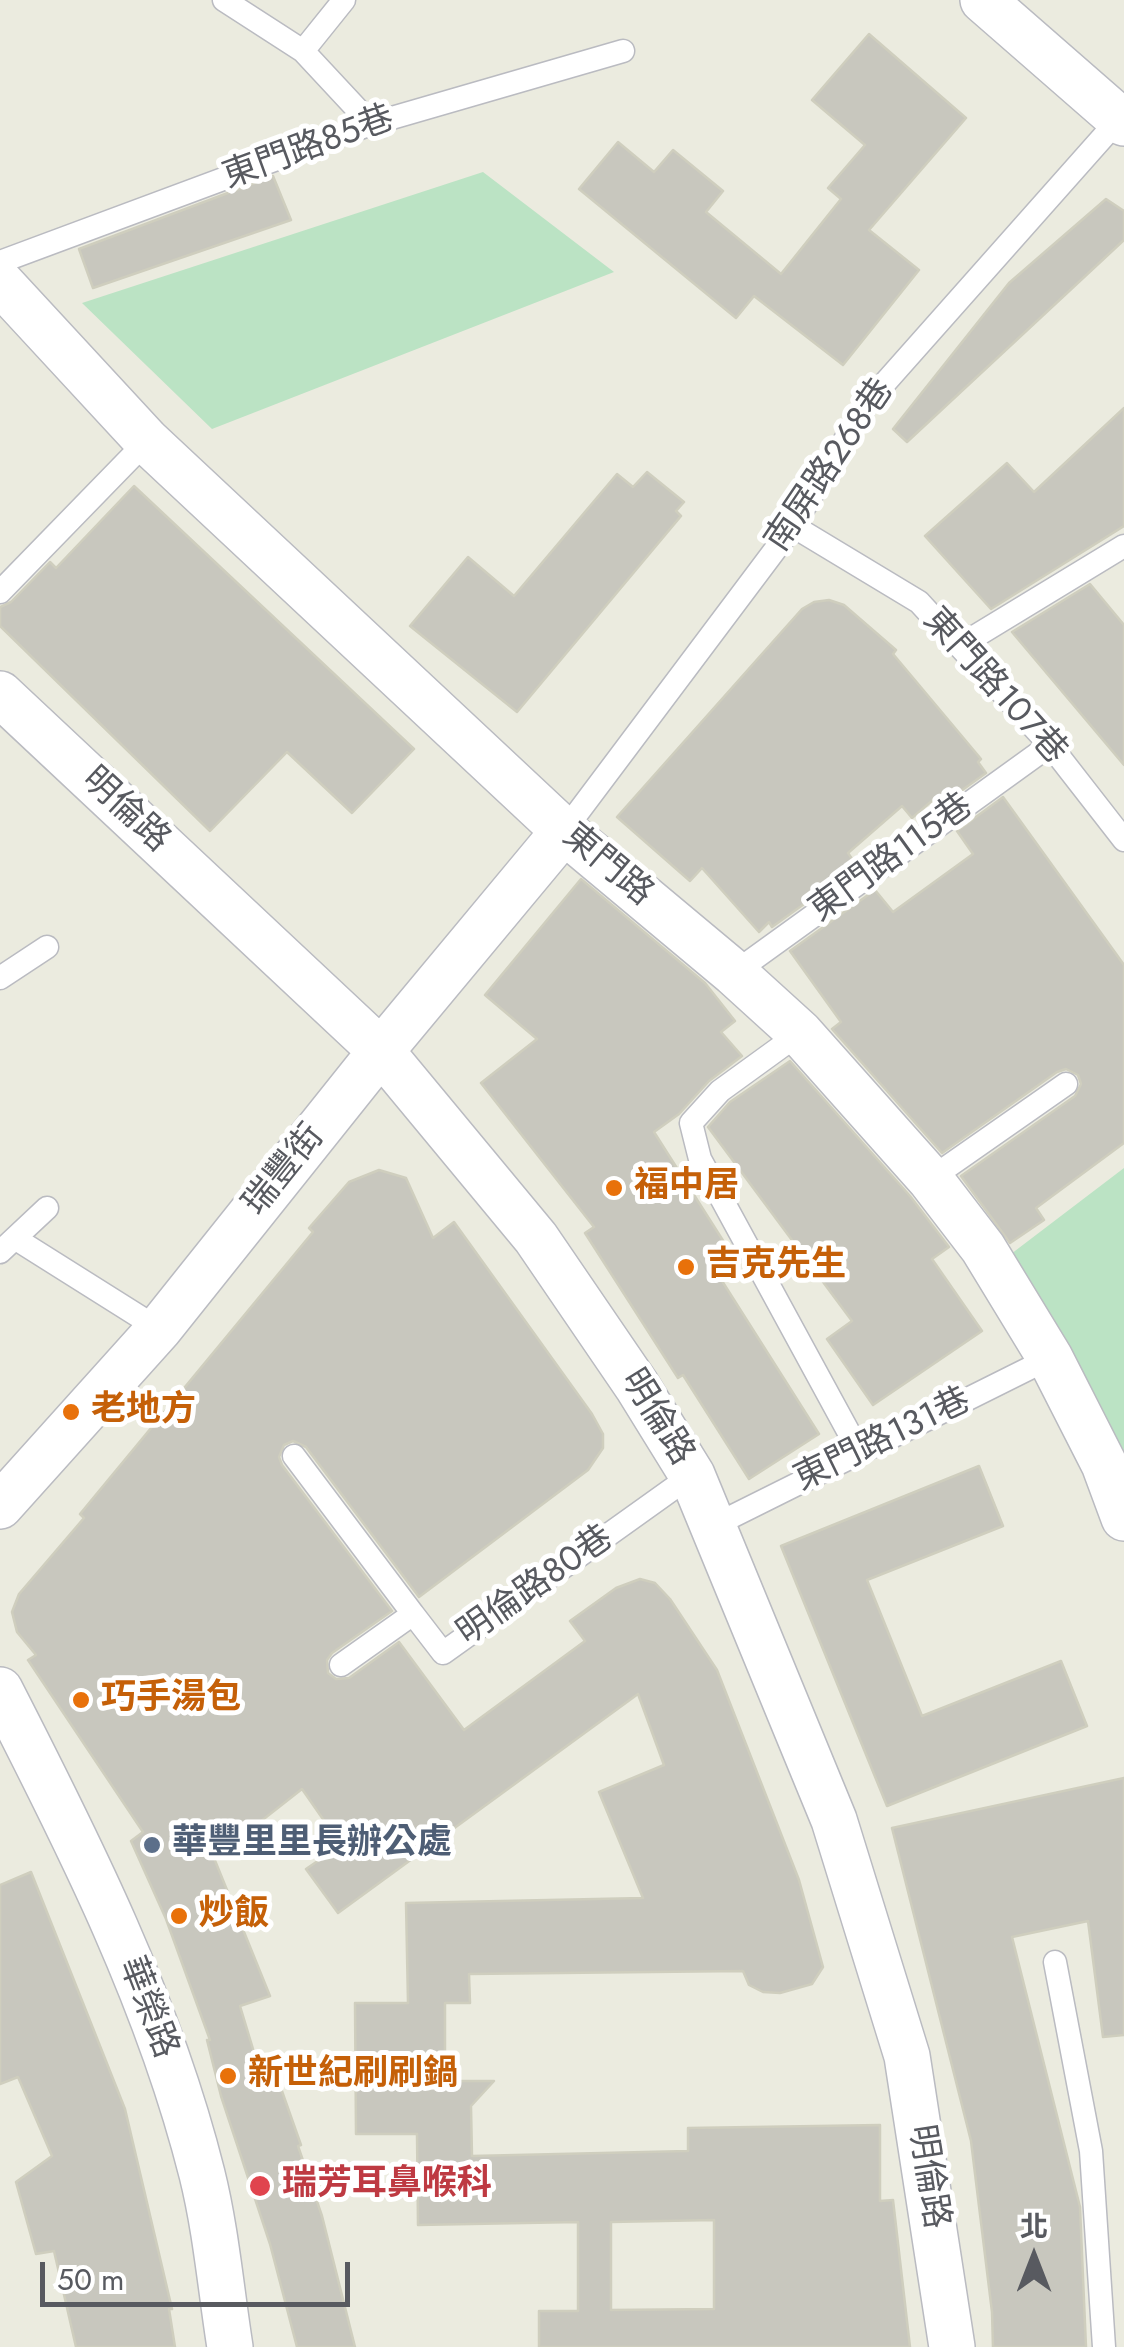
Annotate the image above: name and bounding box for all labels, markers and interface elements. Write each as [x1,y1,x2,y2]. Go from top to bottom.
street label: 東門路85巷 [218,99,400,199]
street label: 南屏路268巷 [758,372,904,560]
street label: 東門路107巷 [913,600,1075,774]
street label: 明倫路 [72,760,178,862]
street label: 東門路115巷 [802,786,982,932]
street label: 東門路 [553,816,661,916]
street label: 瑞豐街 [236,1117,334,1225]
place label: 福中居 [634,1167,739,1209]
marker: 福中居 [603,1177,625,1199]
place label: 吉克先生 [706,1246,846,1288]
marker: 吉克先生 [675,1256,697,1278]
street label: 明倫路 [610,1362,702,1474]
street label: 東門路131巷 [788,1380,978,1502]
place label: 老地方 [91,1391,196,1433]
marker: 老地方 [60,1401,82,1423]
street label: 明倫路80巷 [450,1518,622,1656]
place label: 巧手湯包 [101,1679,241,1721]
marker: 巧手湯包 [70,1689,92,1711]
place label: 華豐里里長辦公處 [172,1824,452,1866]
marker: 華豐里里長辦公處 [141,1834,163,1856]
place label: 炒飯 [199,1895,269,1937]
marker: 炒飯 [168,1905,190,1927]
street label: 華榮路 [109,1951,185,2065]
place label: 新世紀刷刷鍋 [248,2055,458,2097]
marker: 新世紀刷刷鍋 [217,2065,239,2087]
street label: 明倫路 [898,2122,956,2232]
place label: 瑞芳耳鼻喉科 [282,2165,492,2207]
marker: 瑞芳耳鼻喉科 [247,2173,273,2199]
text: 北 [1020,2206,1048,2247]
north arrow [984,2207,1084,2307]
scale bar [45,2242,355,2304]
text: 50 m [57,2258,124,2301]

